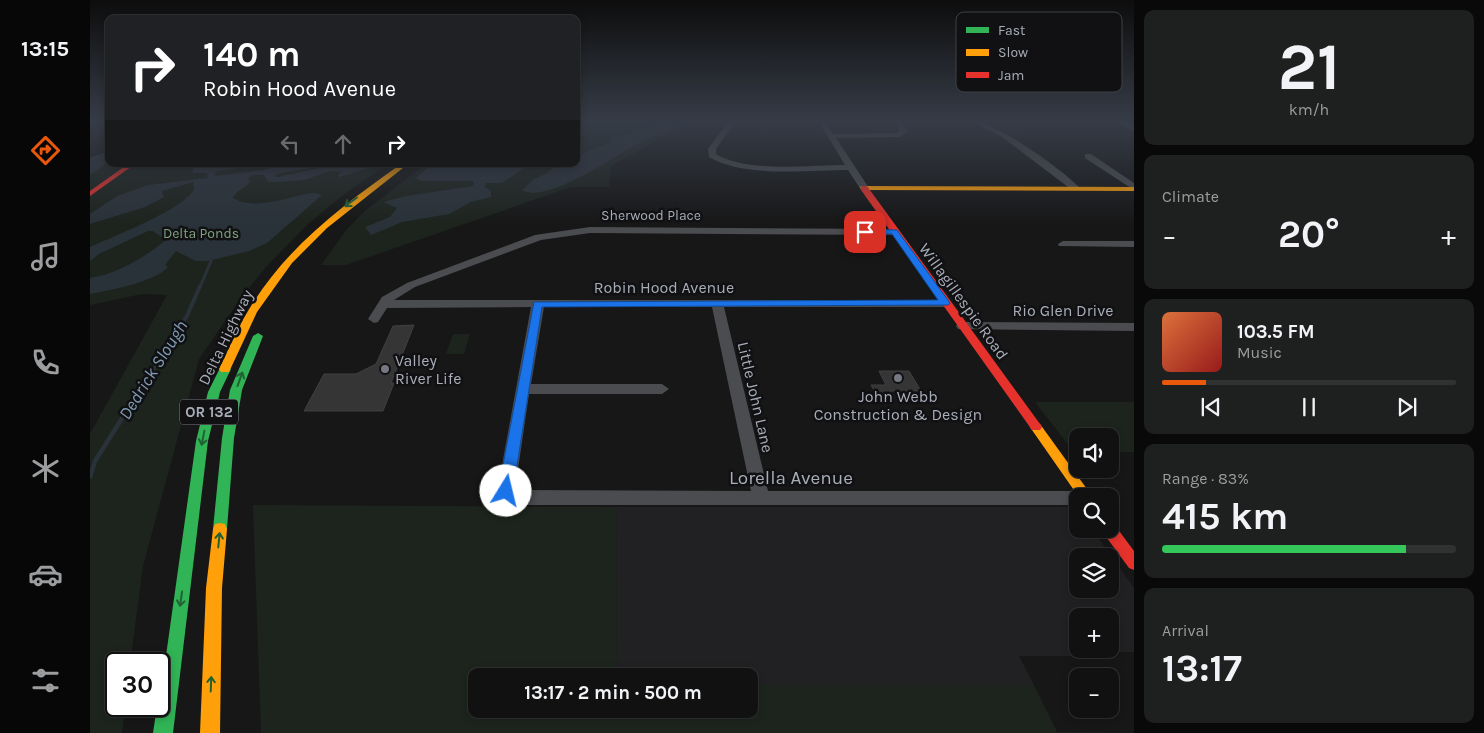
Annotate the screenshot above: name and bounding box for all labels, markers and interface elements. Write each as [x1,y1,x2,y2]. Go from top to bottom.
legend [956,12,1122,92]
text: Fast [998,22,1025,39]
text: 21 [1278,29,1340,105]
text: 140 m [203,34,301,75]
icon: right [120,35,185,100]
text: 13:15 [21,36,69,62]
text: Slow [998,44,1028,61]
text: Jam [998,67,1024,84]
text: Robin Hood Avenue [203,76,396,102]
text: km/h [1289,100,1329,119]
icon: left [276,130,304,158]
icon: ahead [329,130,357,158]
icon: right [382,130,410,158]
icon: directions [28,133,63,168]
text: Climate [1162,187,1219,206]
one-way arrow [345,197,358,208]
street label: Sherwood Place [601,207,701,224]
pin [844,211,886,253]
text: 20° [1278,212,1340,257]
icon: arrive [851,218,879,246]
text: − [1162,219,1177,252]
text: + [1441,219,1456,252]
park label: Delta Ponds [163,225,239,242]
icon: music [28,239,63,274]
street label: Willagillespie Road [915,239,1012,363]
street label: Robin Hood Avenue [594,278,734,297]
street label: Delta Highway [194,286,257,388]
street label: Rio Glen Drive [1013,301,1113,320]
water label: Dedrick Slough [114,316,192,424]
text: 103.5 FM [1237,321,1315,343]
street label: Little John Lane [734,340,778,454]
text: Music [1237,343,1282,362]
icon: phone [28,345,63,380]
place label: Valley River Life [395,351,461,388]
marker: Valley River Life [379,363,391,375]
one-way arrow [236,372,245,387]
marker: John Webb Construction & Design [892,372,904,384]
place label: John Webb Construction & Design [814,387,982,424]
icon: previous [1197,393,1225,421]
icon: pause [1295,393,1323,421]
icon: next [1393,393,1421,421]
road number: OR 132 [180,400,238,424]
map controls [1069,428,1119,718]
button: sound [1069,428,1119,478]
one-way arrow [197,430,207,446]
icon: climate [28,451,63,486]
position arrow [479,464,531,516]
street label: Lorella Avenue [729,467,853,489]
text: Range · 83% [1162,469,1249,488]
button: search [1069,488,1119,538]
text: 415 km [1162,494,1288,539]
one-way arrow [214,532,224,548]
button: layers [1069,548,1119,598]
icon: car [28,557,63,592]
one-way arrow [175,591,185,607]
button: + [1069,608,1119,658]
text: Arrival [1162,621,1209,640]
text: 13:17 [1162,646,1242,691]
speed limit sign: 30 [105,652,170,717]
icon: filters [28,663,63,698]
button: − [1069,668,1119,718]
one-way arrow [206,677,216,693]
text: 13:17 · 2 min · 500 m [524,682,702,704]

